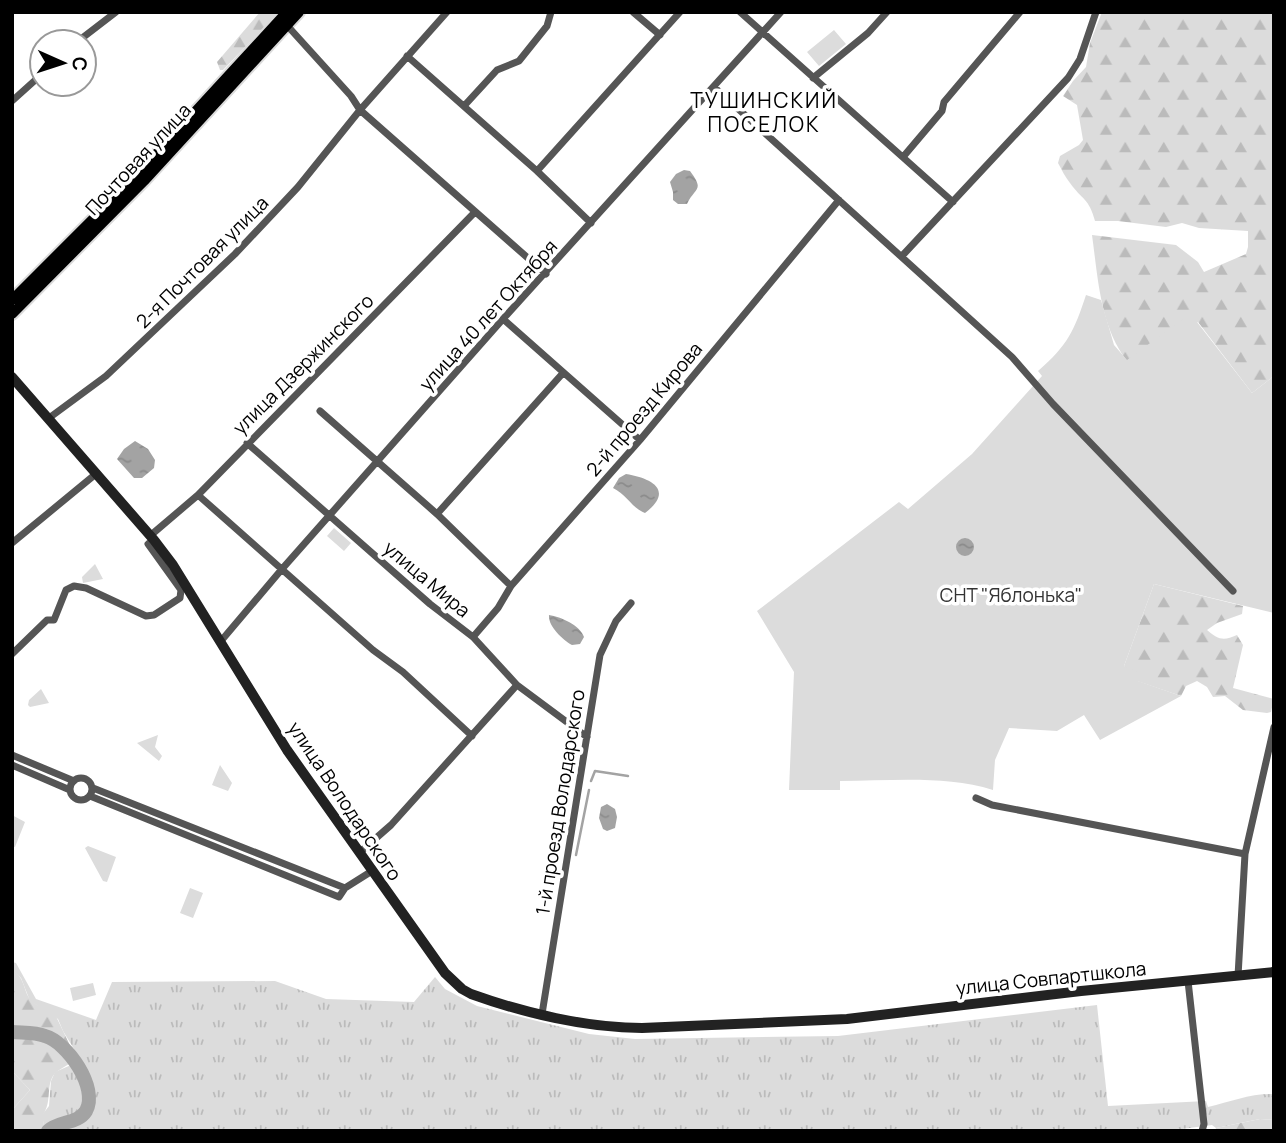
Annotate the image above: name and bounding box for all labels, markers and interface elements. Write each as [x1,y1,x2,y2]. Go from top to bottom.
north arrow [28,28,98,98]
text: С [67,56,93,72]
district label: ТУШИНСКИЙ ПОСЕЛОК [690,86,838,138]
street label: Почтовая улица [79,97,197,221]
street label: 2-я Почтовая улица [130,190,274,334]
street label: улица 40 лет Октября [413,234,563,396]
street label: улица Дзержинского [227,288,379,440]
street label: 2-й проезд Кирова [580,336,708,482]
street label: улица Мира [378,535,476,623]
park label: СНТ "Яблонька" [940,582,1082,608]
street label: 1-й проезд Володарского [529,687,591,917]
street label: улица Володарского [282,716,408,886]
street label: улица Совпартшкола [955,955,1147,1001]

